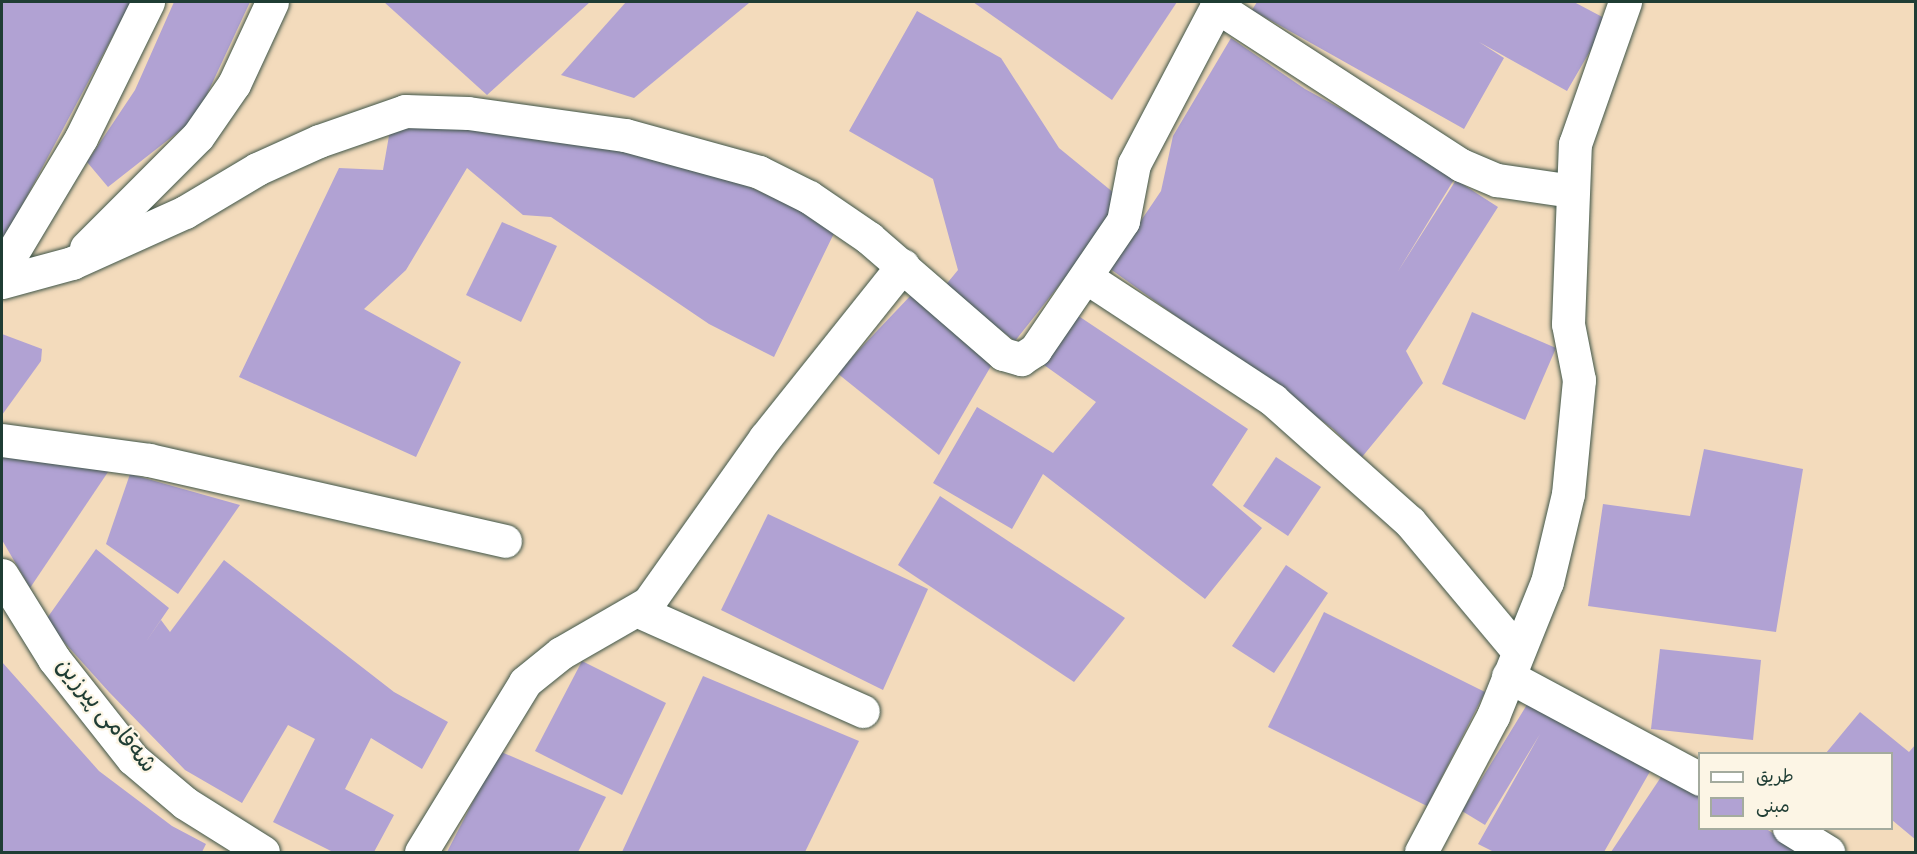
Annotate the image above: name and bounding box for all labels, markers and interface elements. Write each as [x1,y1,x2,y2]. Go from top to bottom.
street label: شەقامی پیرزین [47,653,161,781]
legend [1698,752,1893,830]
text: طريق [1756,766,1794,791]
text: مبنى [1756,796,1790,821]

